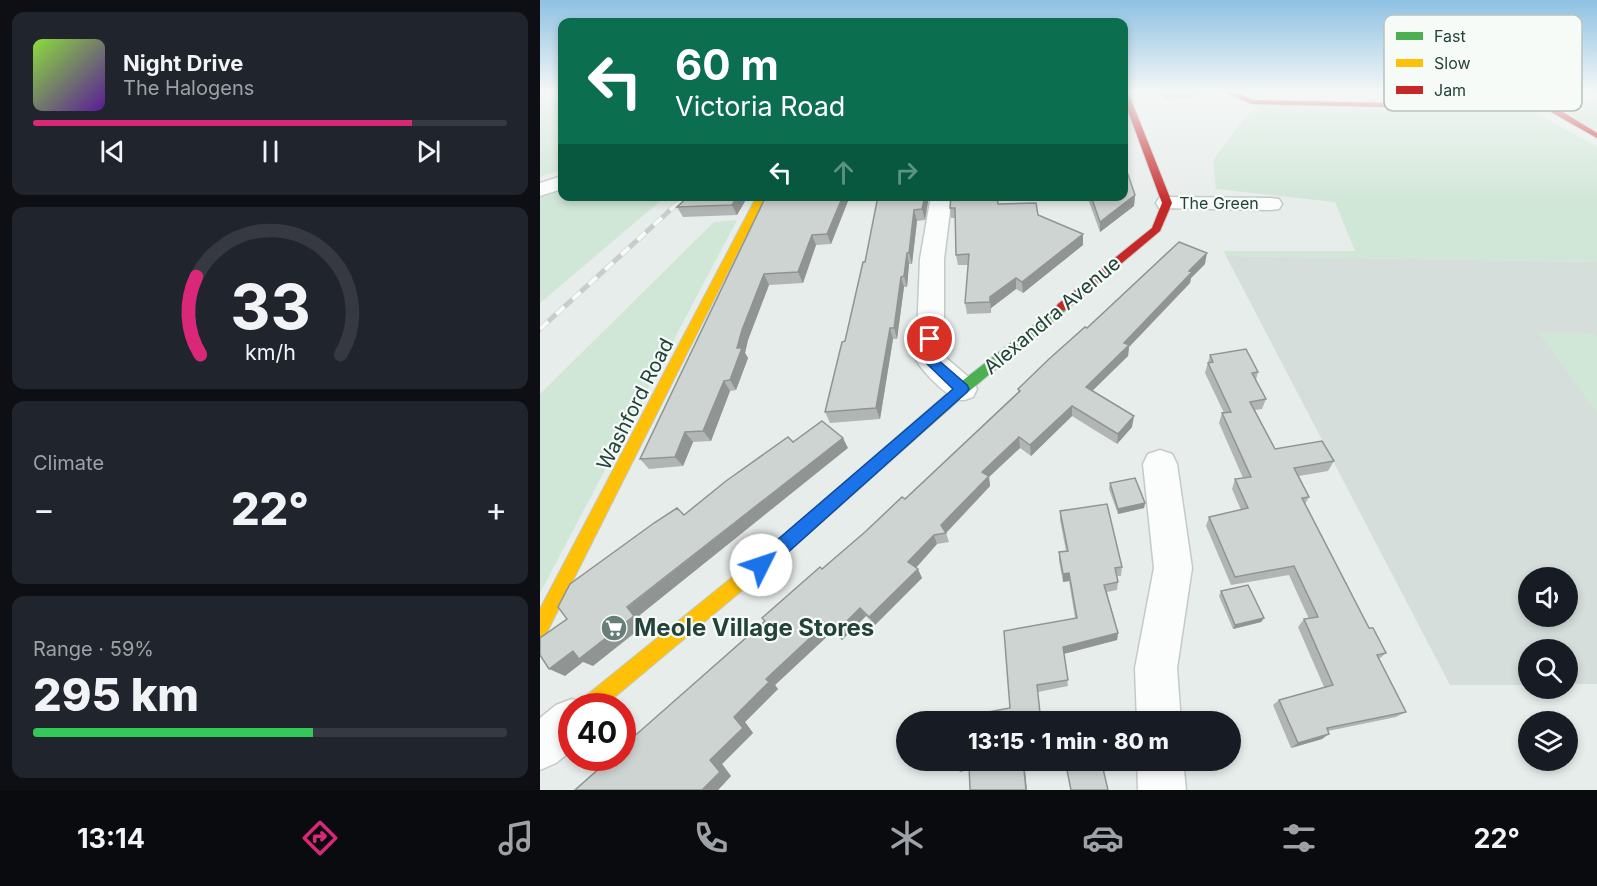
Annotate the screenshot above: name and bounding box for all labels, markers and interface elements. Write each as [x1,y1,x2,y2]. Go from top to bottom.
legend [1384,15,1582,111]
text: Fast [1434,26,1466,46]
text: 60 m [675,39,779,90]
icon: left [576,42,654,120]
text: Night Drive [123,50,243,76]
text: Slow [1434,53,1471,73]
text: The Halogens [123,76,254,100]
text: Jam [1434,80,1466,100]
text: Victoria Road [675,90,845,123]
icon: previous [96,135,129,168]
icon: pause [254,135,287,168]
icon: next [412,135,445,168]
icon: left [764,156,797,189]
icon: ahead [827,156,860,189]
icon: right [890,156,923,189]
street label: The Green [1179,193,1259,213]
street label: Alexandra Avenue [979,251,1125,379]
text: 33 [230,269,310,344]
pin [904,313,955,364]
icon: arrive [913,322,946,355]
street label: Washford Road [592,334,678,474]
text: km/h [245,339,295,365]
text: Climate [33,451,104,475]
text: 22° [231,481,309,536]
text: − [33,489,55,529]
text: + [485,489,507,529]
position arrow [729,533,793,597]
map controls [1518,567,1578,771]
button: sound [1518,567,1578,627]
supermarket icon: Meole Village Stores [599,613,629,643]
place label: Meole Village Stores [634,613,874,642]
text: Range · 59% [33,637,154,661]
button: search [1518,639,1578,699]
text: 295 km [33,667,199,722]
speed limit sign: 40 [558,693,636,771]
button: layers [1518,711,1578,771]
text: 13:15 · 1 min · 80 m [968,728,1169,754]
icon: directions [299,817,341,859]
icon: music [495,817,537,859]
icon: phone [690,817,732,859]
icon: climate [886,817,928,859]
icon: car [1082,817,1124,859]
icon: filters [1278,817,1320,859]
text: 13:14 [77,822,145,855]
text: 22° [1474,822,1520,855]

